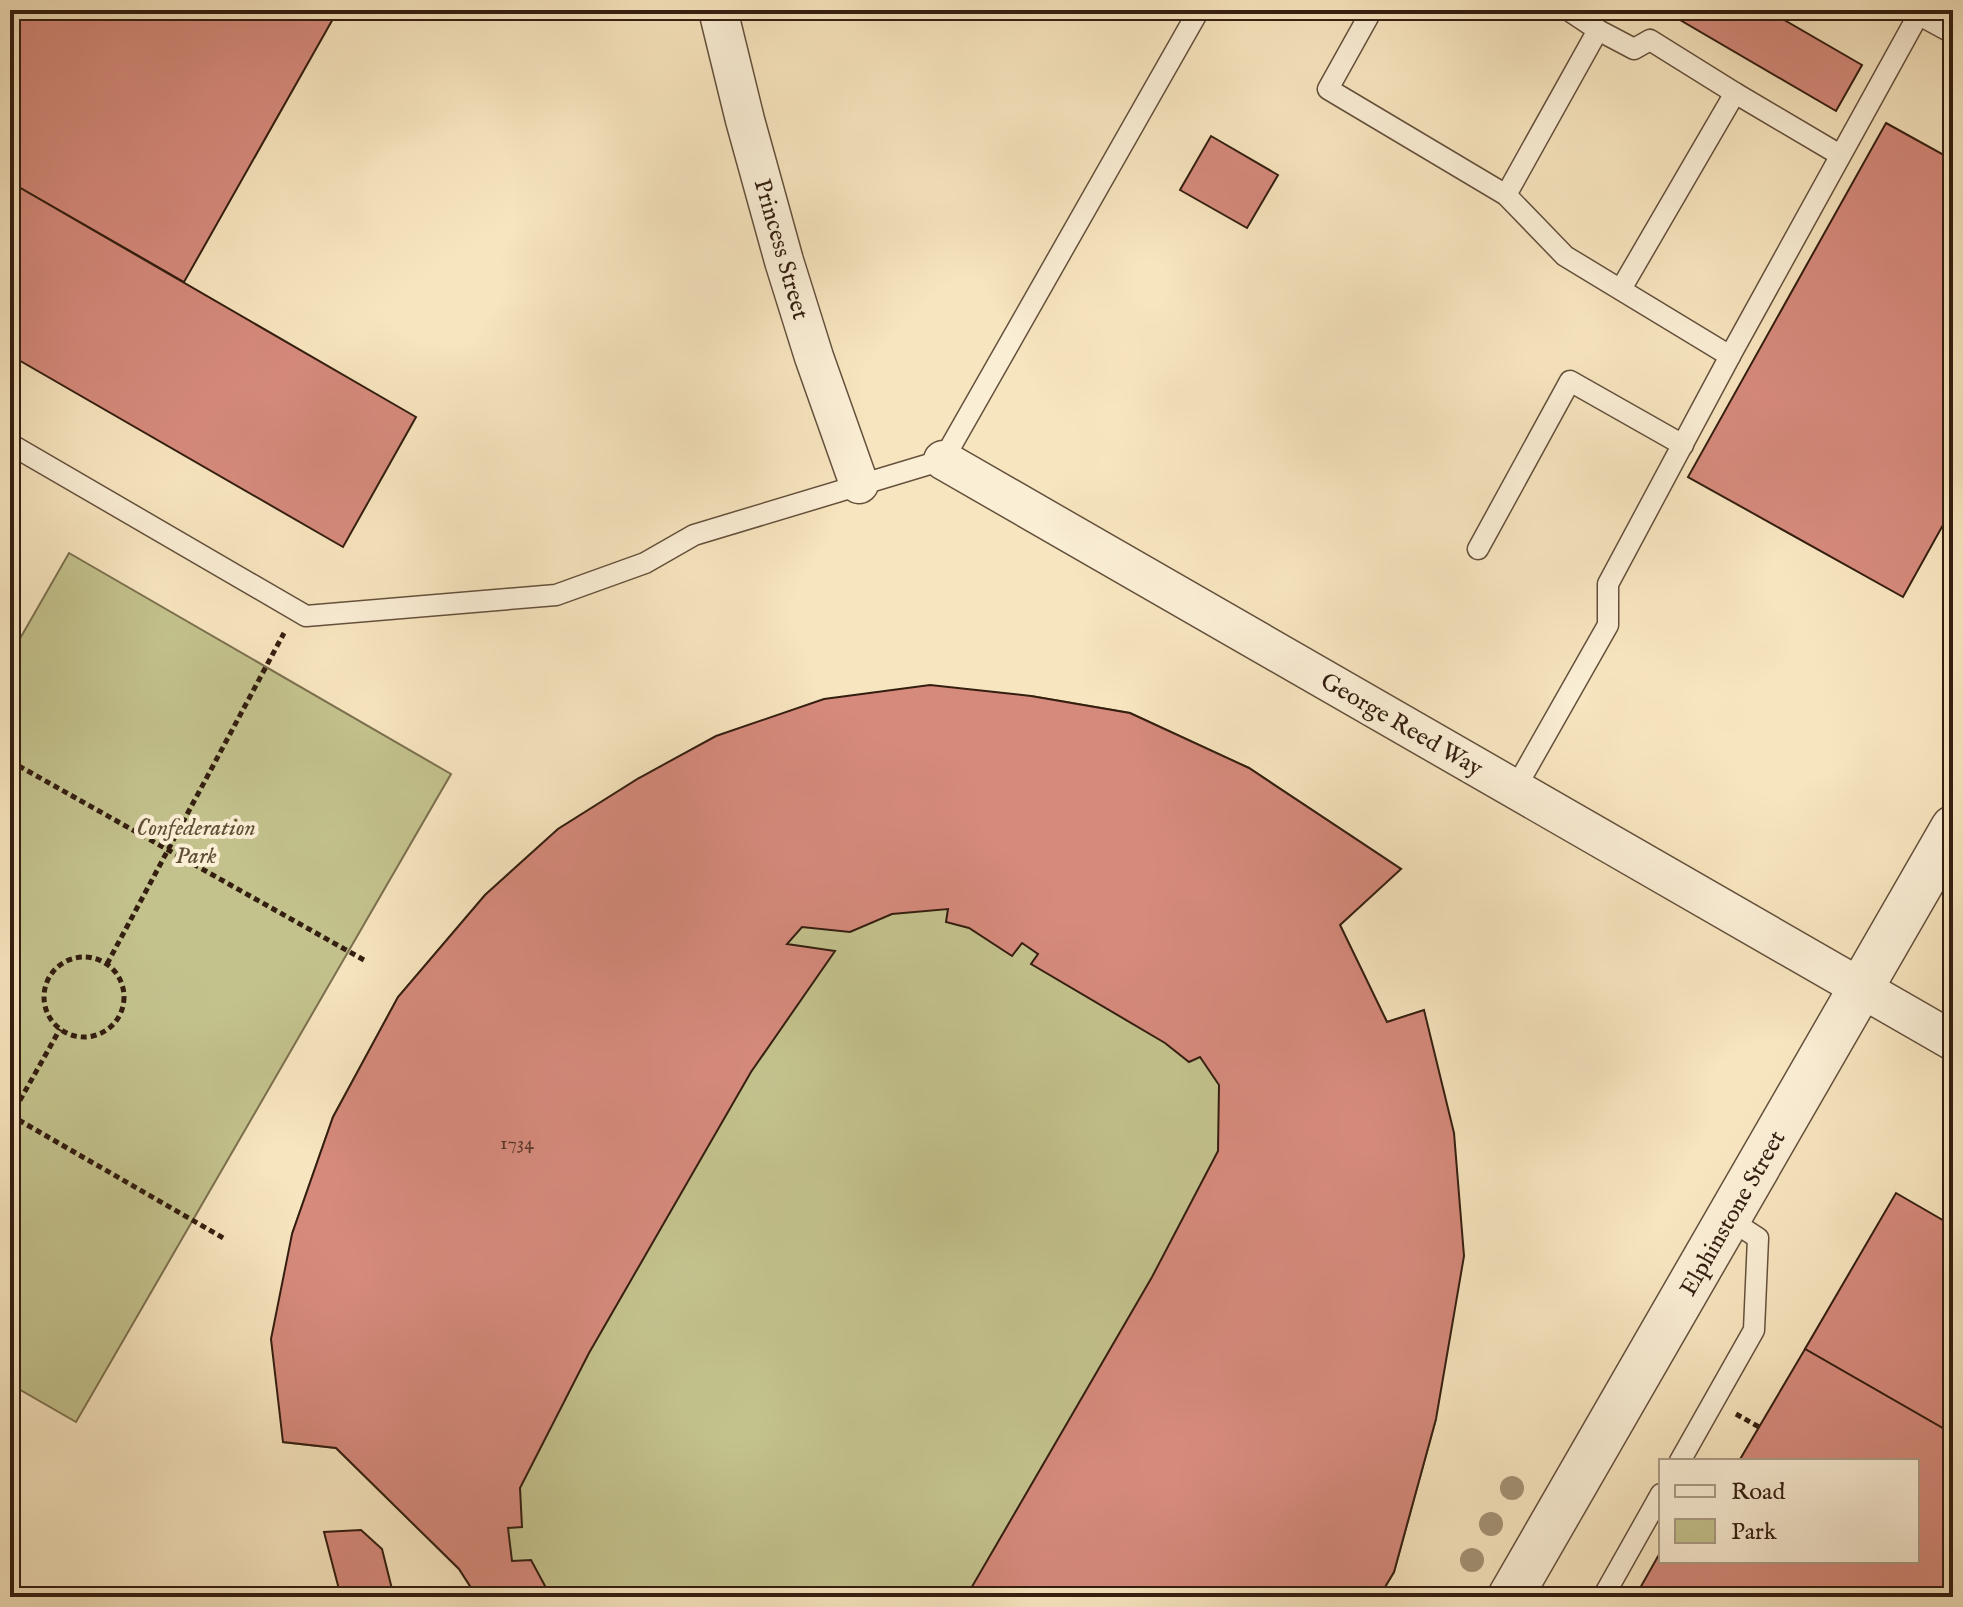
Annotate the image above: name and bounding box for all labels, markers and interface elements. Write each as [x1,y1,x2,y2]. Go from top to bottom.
street label: Princess Street [746,175,815,323]
street label: George Reed Way [1314,666,1488,784]
park label: Confederation Park [136,813,256,872]
street label: Elphinstone Street [1673,1125,1793,1302]
house number: 1734 [500,1131,534,1156]
legend [1659,1459,1919,1563]
text: Road [1731,1477,1785,1508]
text: Park [1731,1517,1777,1548]

